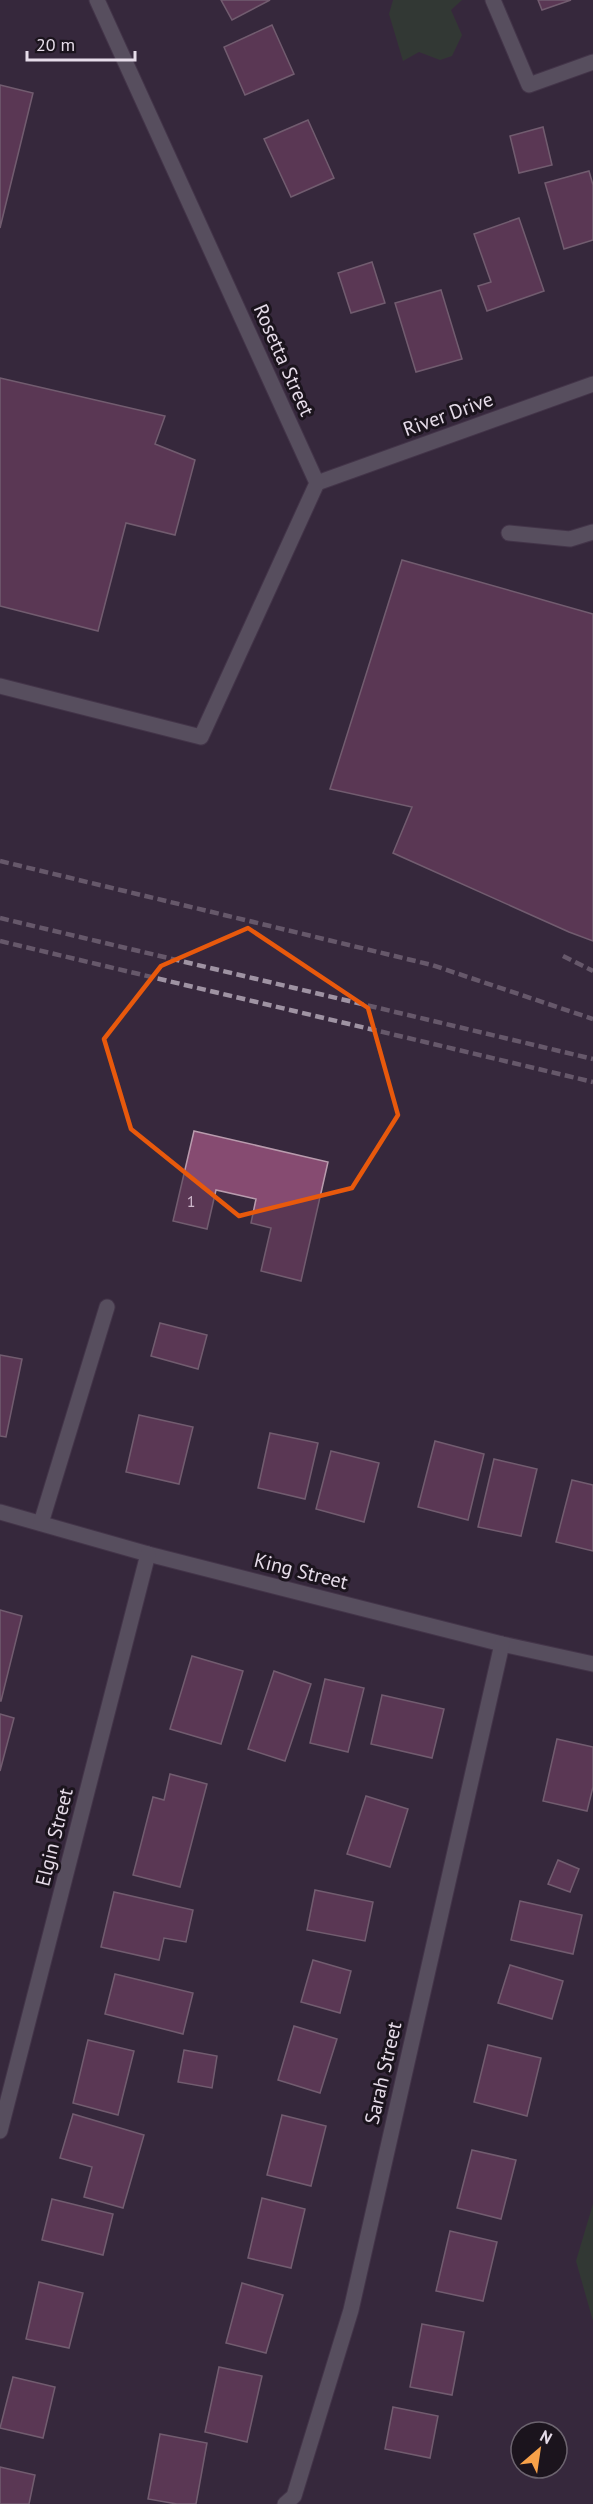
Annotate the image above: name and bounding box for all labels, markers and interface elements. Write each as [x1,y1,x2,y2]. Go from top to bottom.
scale bar [27,24,135,62]
text: 20 m [36,33,75,56]
street label: Rosetta Street [248,300,320,420]
street label: River Drive [399,386,497,442]
house number: 1 [187,1191,195,1211]
street label: King Street [251,1547,351,1595]
street label: Elgin Street [29,1785,79,1889]
street label: Sarah Street [359,2019,407,2127]
north arrow [509,2420,569,2480]
text: N [537,2426,556,2448]

